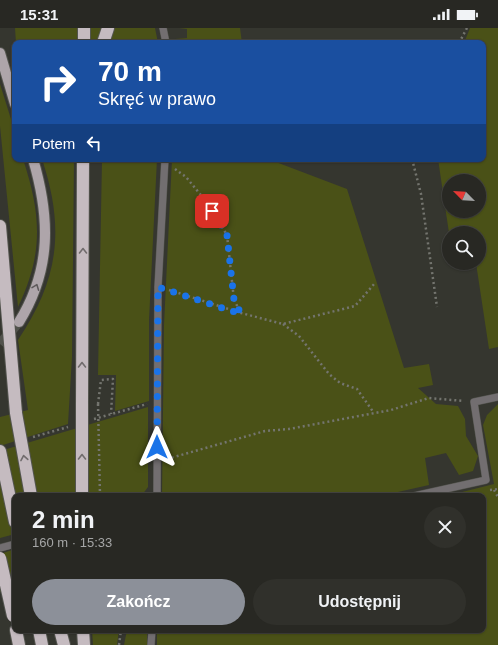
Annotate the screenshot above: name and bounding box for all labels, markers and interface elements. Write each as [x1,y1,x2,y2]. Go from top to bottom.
text: 15:31 [20,6,58,23]
icon: right [32,56,84,108]
text: 70 m [98,56,162,87]
text: Skręć w prawo [98,89,216,109]
icon: left [83,132,105,154]
text: Potem [32,135,75,152]
north arrow [442,174,486,218]
map controls [442,174,486,270]
pin [195,194,229,228]
icon: arrive [201,200,223,222]
button: search [442,226,486,270]
one-way arrow [79,248,87,254]
one-way arrow [32,283,40,290]
one-way arrow [78,362,86,368]
position arrow [136,426,178,468]
one-way arrow [78,454,86,460]
one-way arrow [20,455,29,461]
text: 2 min [32,506,95,533]
button: close [424,506,466,548]
text: 160 m · 15:33 [32,535,112,550]
button: Zakończ [32,579,245,625]
button: Udostępnij [253,579,466,625]

